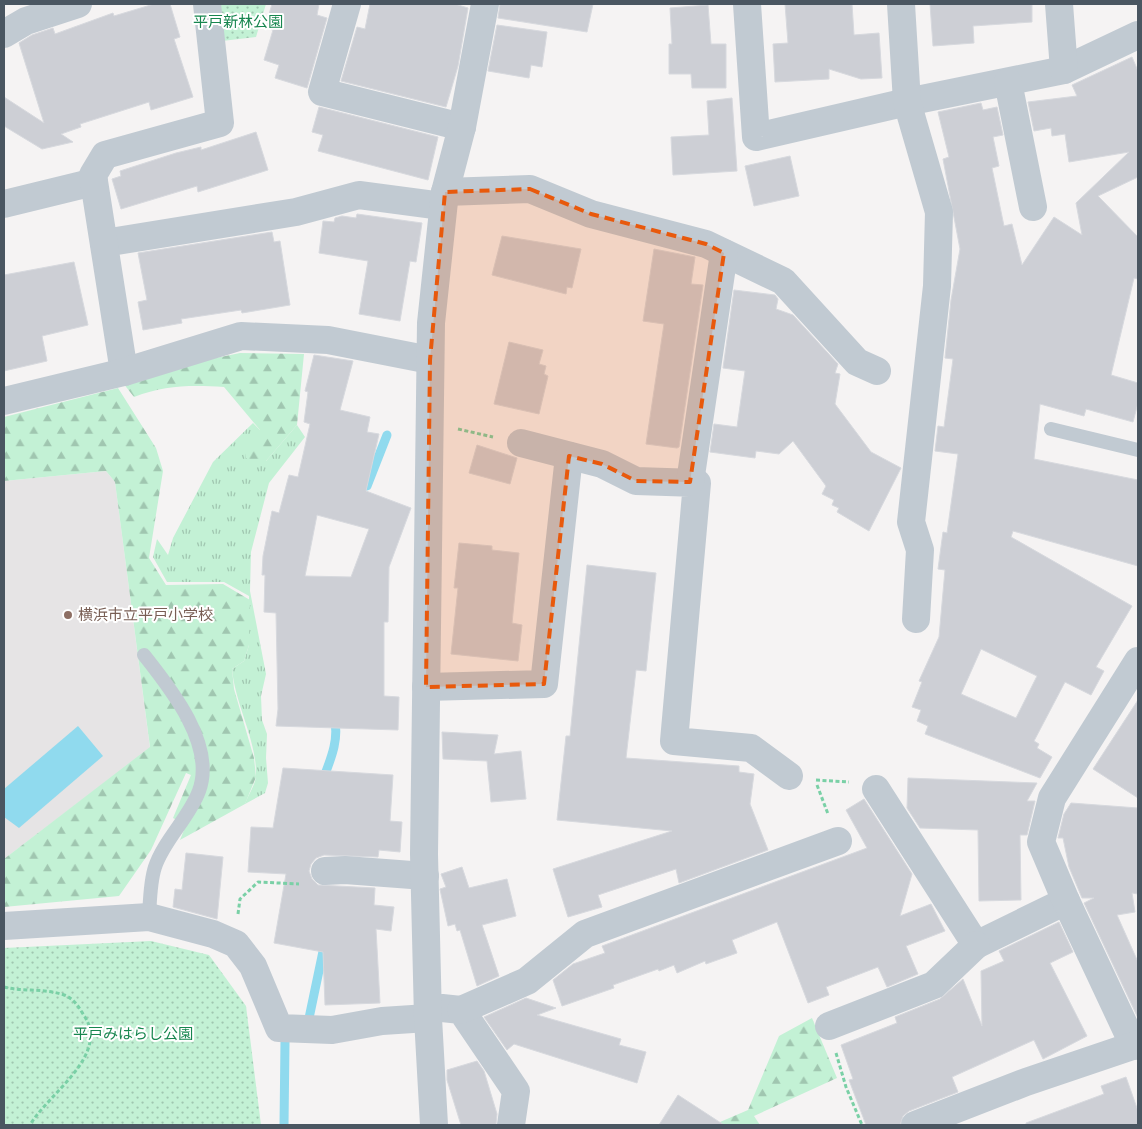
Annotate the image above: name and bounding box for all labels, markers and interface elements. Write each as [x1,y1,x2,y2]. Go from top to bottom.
park label: 平戸新林公園 [193,12,283,31]
place label: 横浜市立平戸小学校 [78,605,213,624]
marker: 横浜市立平戸小学校 [62,609,74,621]
park label: 平戸みはらし公園 [73,1024,193,1043]

